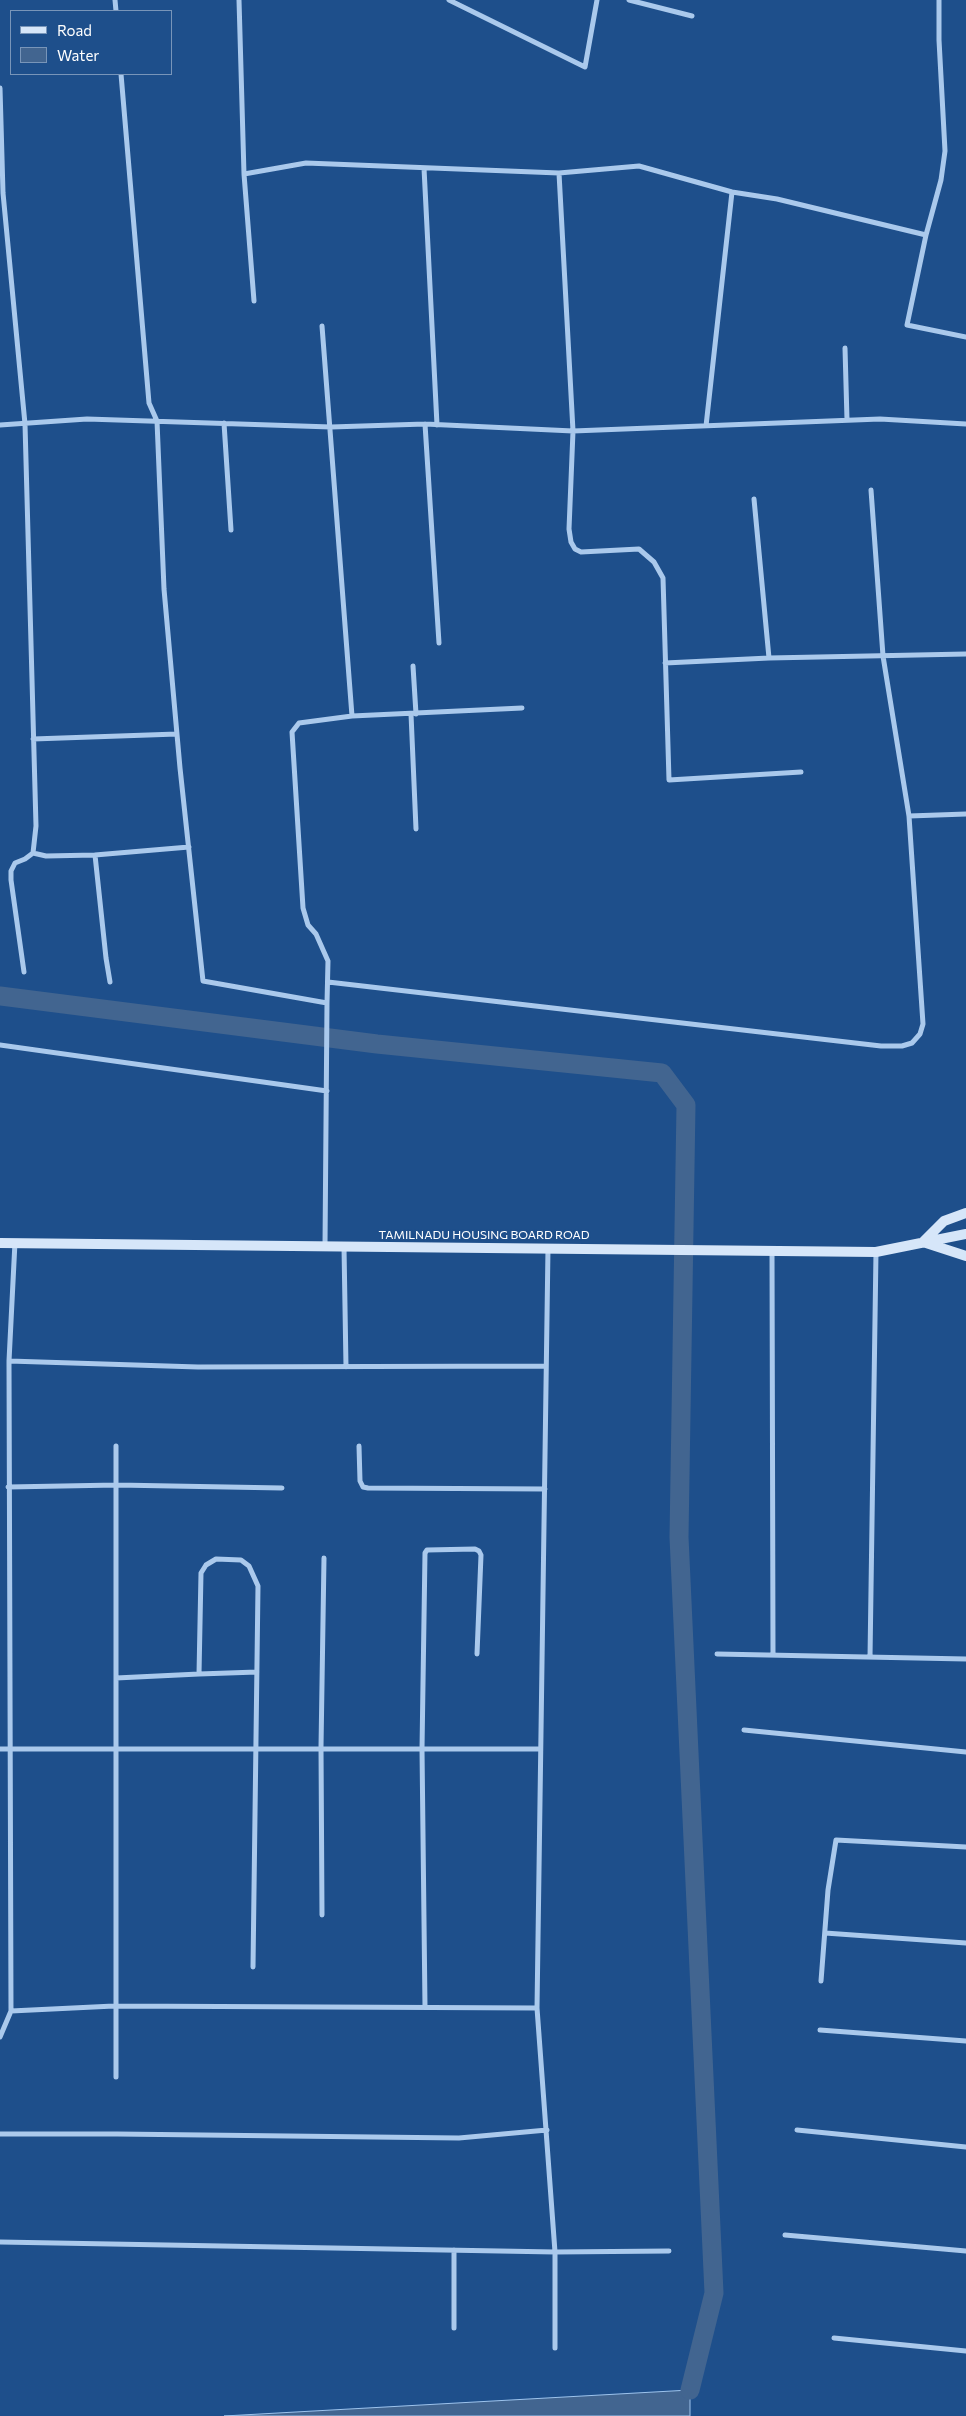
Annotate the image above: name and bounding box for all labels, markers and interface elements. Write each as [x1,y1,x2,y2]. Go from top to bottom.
legend [10,10,172,75]
text: Road [57,21,92,39]
text: Water [57,46,99,64]
street label: TAMILNADU HOUSING BOARD ROAD [378,1228,590,1242]

